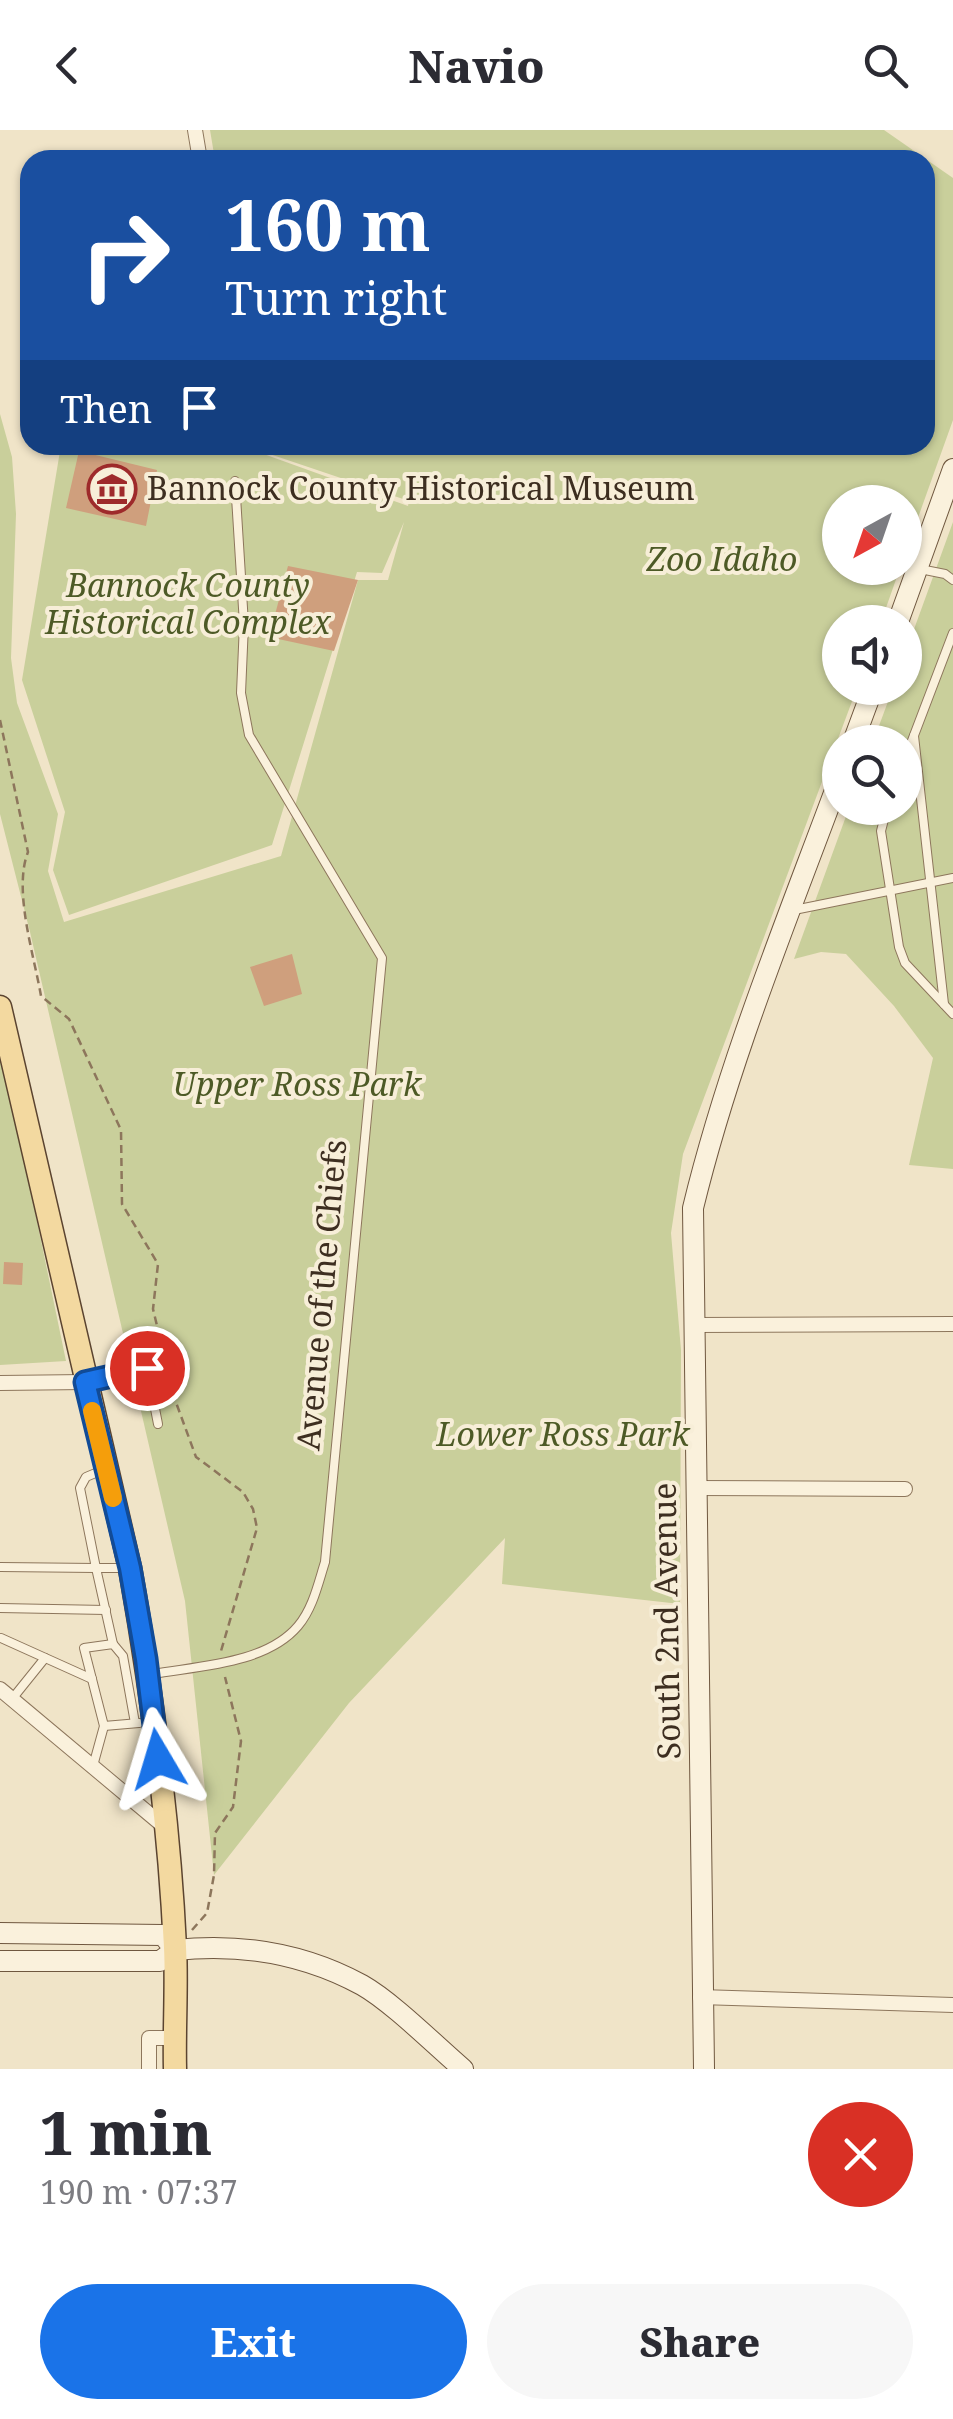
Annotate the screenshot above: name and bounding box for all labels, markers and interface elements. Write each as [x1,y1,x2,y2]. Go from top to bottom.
text: Navio [409,35,545,96]
icon: back [40,38,95,93]
icon: search [858,38,913,93]
text: 160 m [225,176,431,272]
icon: right [60,190,190,320]
text: Turn right [225,267,447,328]
icon: arrive [172,380,227,435]
text: Then [60,382,152,434]
museum icon: Bannock County Historical Museum [86,463,138,515]
place label: Bannock County Historical Museum [147,466,695,509]
north arrow [822,485,922,585]
map controls [822,485,922,825]
park label: Zoo Idaho [646,537,797,580]
park label: Bannock County Historical Complex [44,563,331,643]
button: sound [822,605,922,705]
button: search [822,725,922,825]
park label: Upper Ross Park [173,1062,423,1105]
street label: Avenue of the Chiefs [285,1138,356,1452]
pin [105,1326,190,1411]
icon: arrive [120,1341,175,1396]
park label: Lower Ross Park [436,1412,691,1455]
street label: South 2nd Avenue [642,1482,689,1760]
position arrow [106,1707,210,1811]
text: 1 min [40,2091,212,2173]
button: close [808,2102,913,2207]
text: 190 m · 07:37 [40,2170,238,2213]
button: Exit [40,2284,467,2399]
button: Share [487,2284,913,2399]

